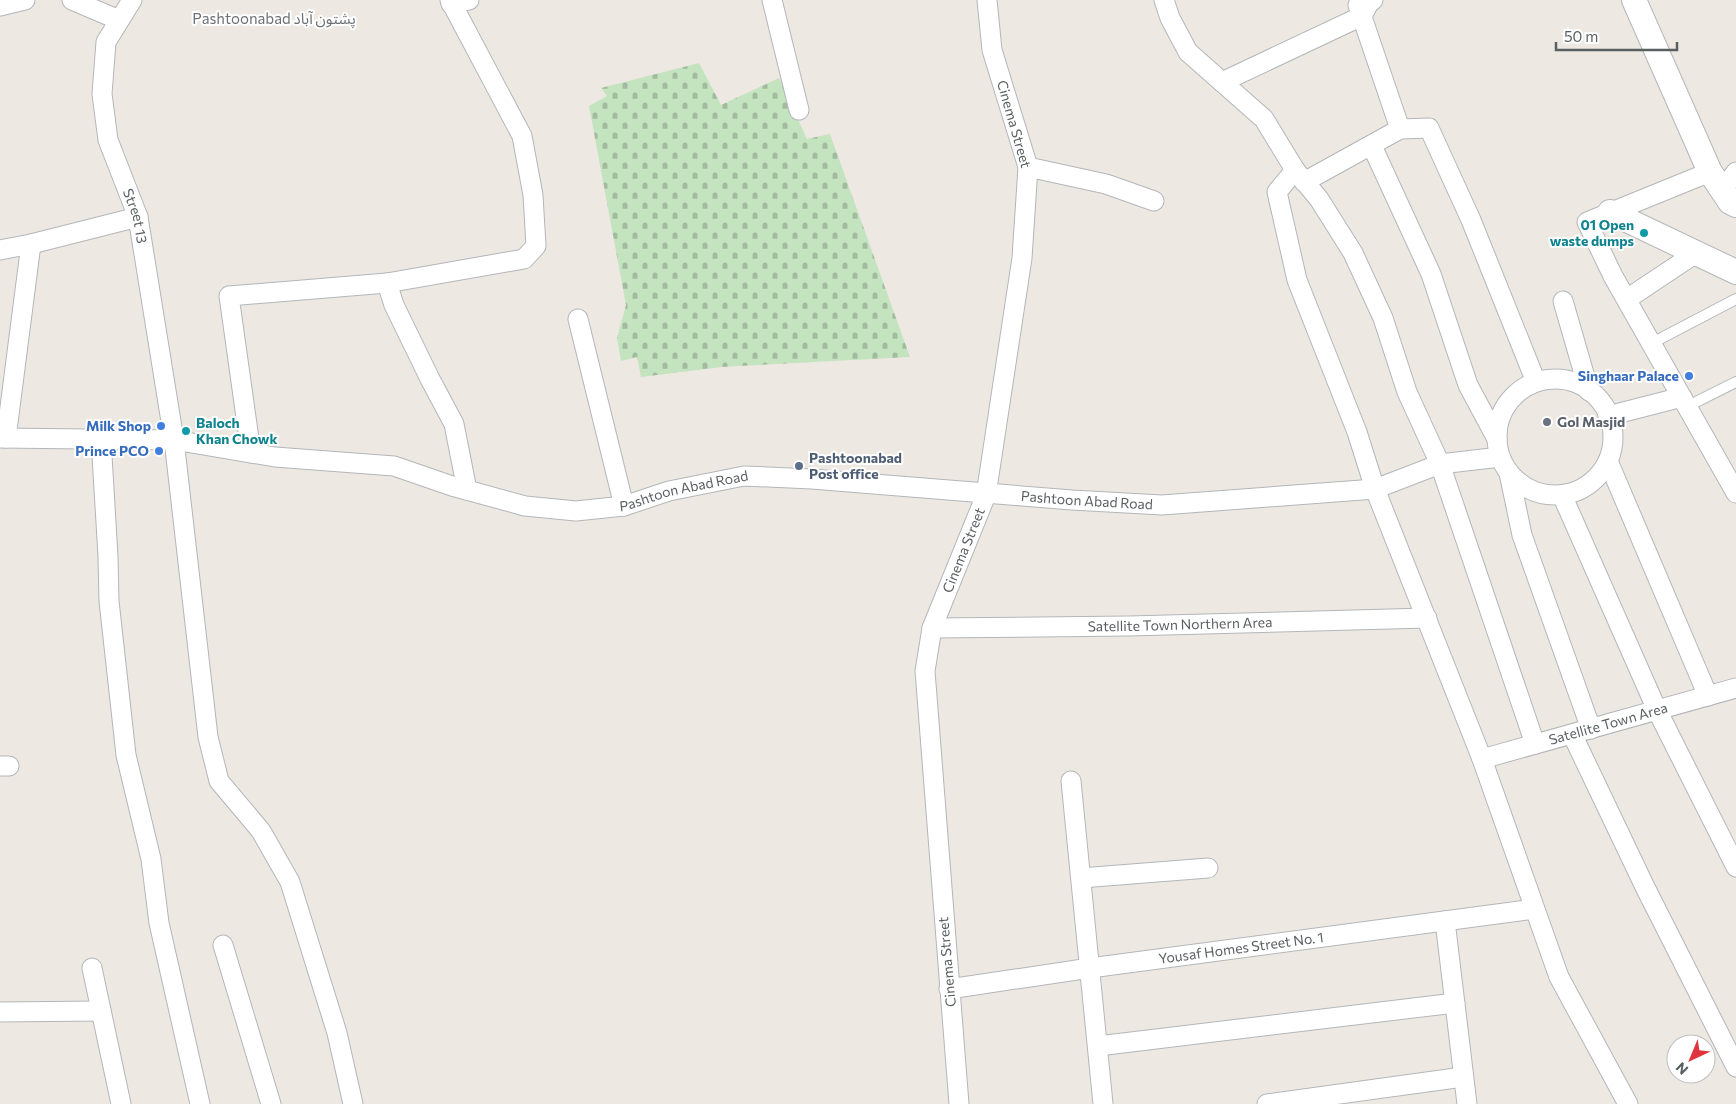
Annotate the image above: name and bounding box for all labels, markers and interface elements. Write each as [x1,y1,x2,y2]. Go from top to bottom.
district label: Pashtoonabad پشتون آباد [192,9,356,29]
scale bar [1556,20,1677,52]
text: 50 m [1564,27,1598,45]
street label: Cinema Street [994,78,1035,170]
street label: Street 13 [120,186,151,245]
place label: 01 Open waste dumps [1550,216,1634,249]
marker: 01 Open waste dumps [1638,227,1650,239]
place label: Singhaar Palace [1578,367,1679,384]
marker: Singhaar Palace [1683,370,1695,382]
place label: Gol Masjid [1557,413,1625,430]
place label: Baloch Khan Chowk [196,414,277,447]
marker: Gol Masjid [1541,416,1553,428]
place label: Milk Shop [86,417,151,434]
marker: Milk Shop [155,420,167,432]
marker: Baloch Khan Chowk [180,425,192,437]
place label: Prince PCO [75,442,149,459]
marker: Prince PCO [153,445,165,457]
place label: Pashtoonabad Post office [809,449,902,482]
marker: Pashtoonabad Post office [793,460,805,472]
street label: Pashtoon Abad Road [619,466,749,514]
street label: Pashtoon Abad Road [1020,487,1153,512]
street label: Cinema Street [938,505,988,595]
street label: Satellite Town Northern Area [1088,613,1273,634]
street label: Satellite Town Area [1547,699,1669,748]
street label: Cinema Street [934,916,959,1008]
street label: Yousaf Homes Street No. 1 [1157,928,1325,967]
north arrow [1666,1034,1716,1084]
text: N [1672,1059,1691,1078]

